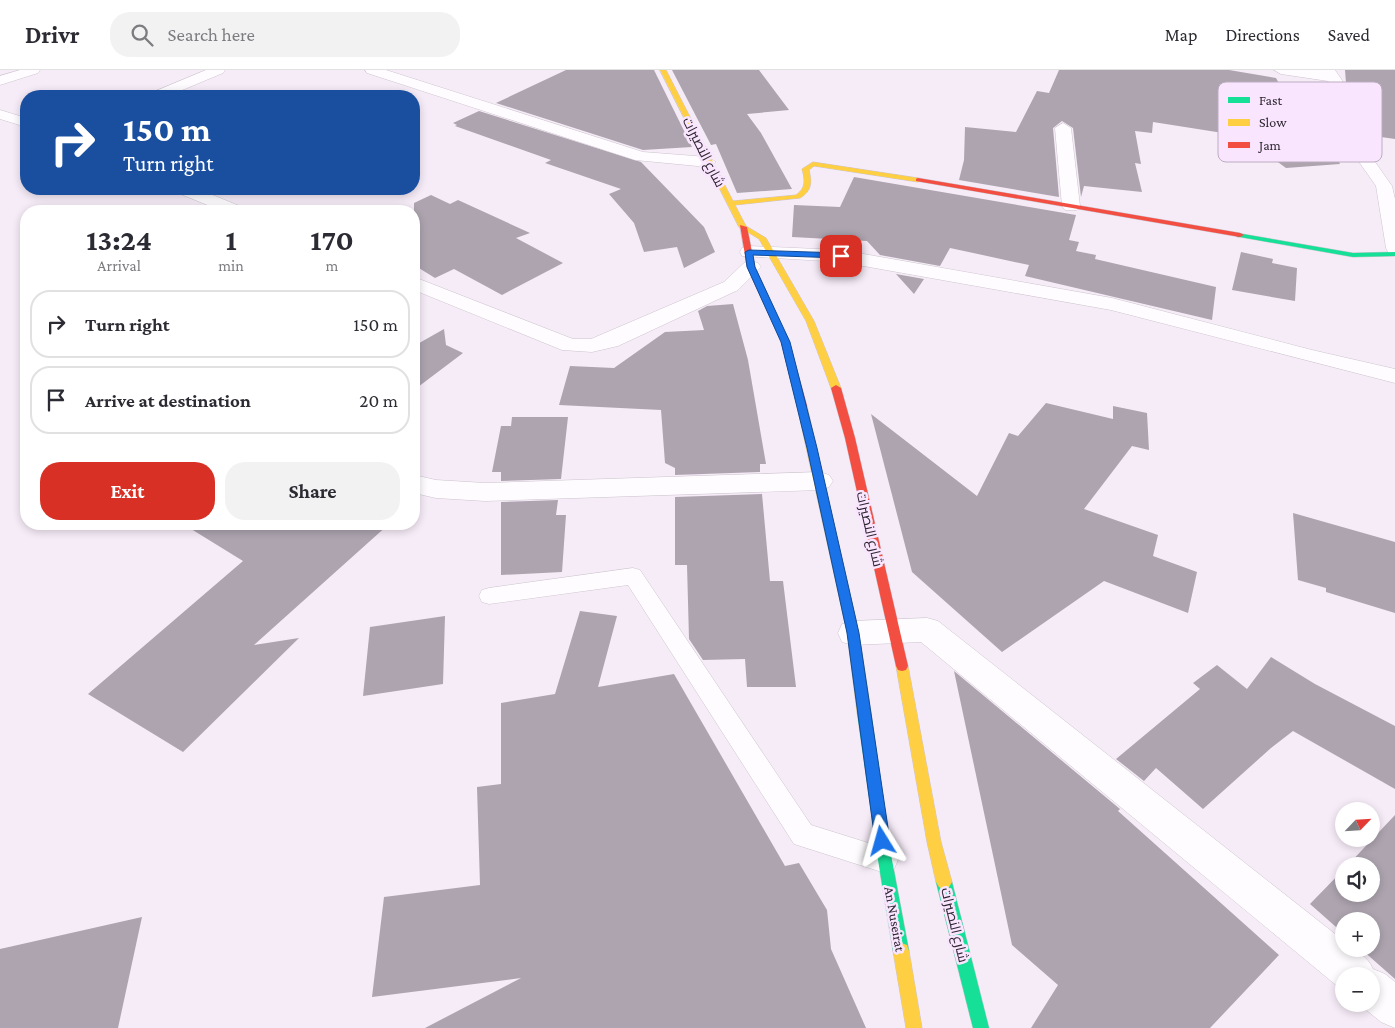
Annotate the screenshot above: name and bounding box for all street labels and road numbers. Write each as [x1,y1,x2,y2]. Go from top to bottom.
street label: شارع النصيرات [679,114,729,190]
street label: شارع النصيرات [853,490,886,568]
street label: An Nuseirat [881,885,909,953]
street label: شارع النصيرات [937,886,972,964]

